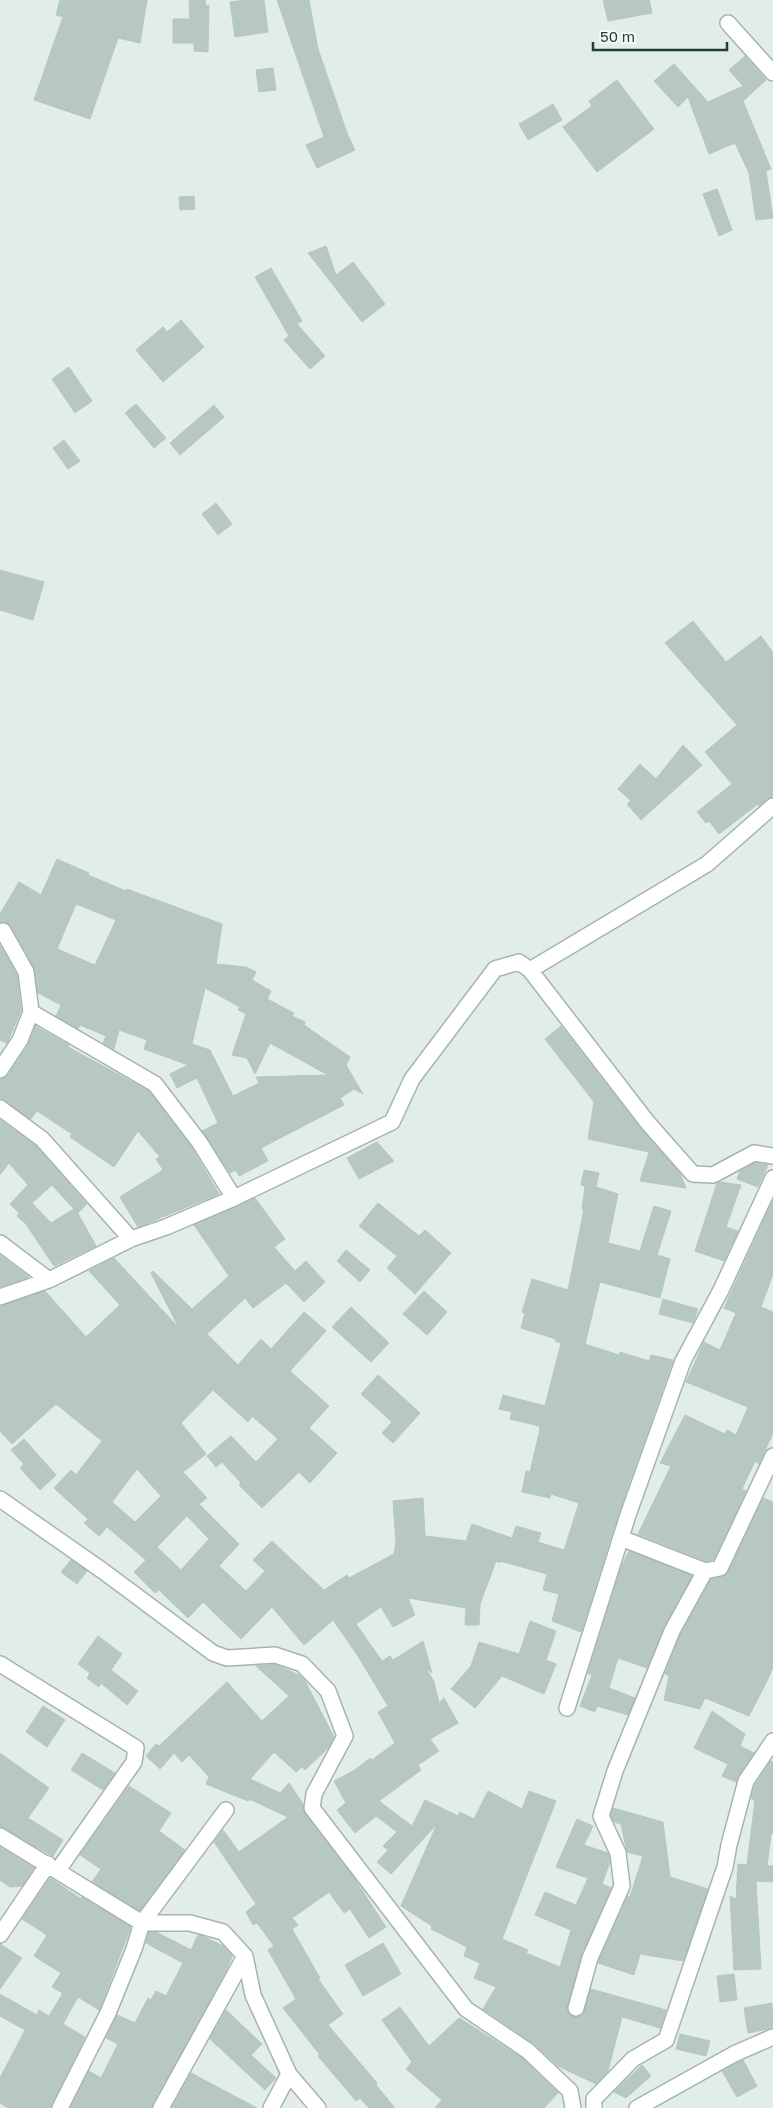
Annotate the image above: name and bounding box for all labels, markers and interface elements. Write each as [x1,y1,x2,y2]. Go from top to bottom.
scale bar [593,20,727,52]
text: 50 m [600,27,635,45]

